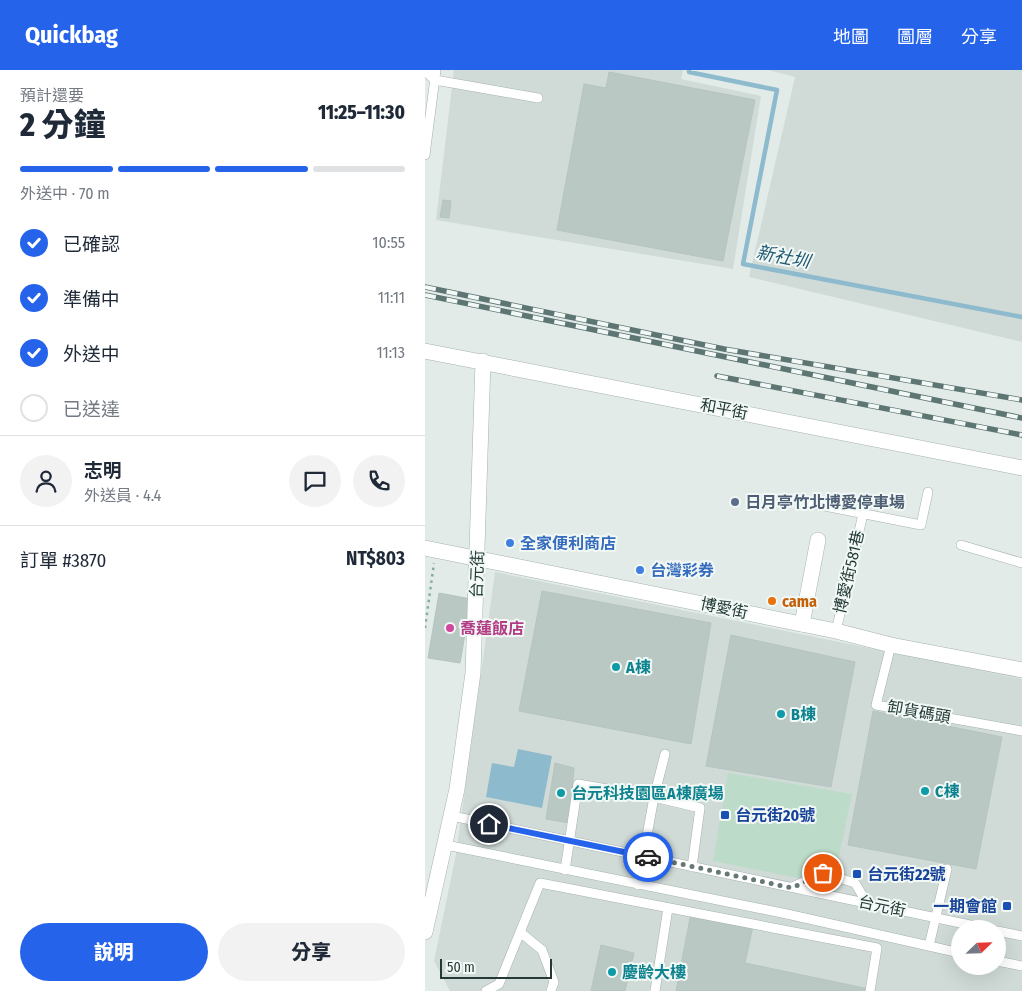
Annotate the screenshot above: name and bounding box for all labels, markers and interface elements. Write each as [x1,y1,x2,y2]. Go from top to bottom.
text: Quickbag [25,21,118,49]
text: 地圖 [833,26,869,48]
text: 圖層 [897,26,933,48]
text: 分享 [961,26,997,48]
text: 預計還要 [20,86,84,105]
text: 11:25–11:30 [318,101,405,124]
text: 2 分鐘 [20,106,105,144]
text: 外送中 · 70 m [20,184,110,203]
icon: check [20,229,48,257]
text: 已確認 [63,233,120,256]
text: 10:55 [372,233,405,252]
water label: 新社圳 [754,241,815,274]
icon: check [20,284,48,312]
text: 準備中 [63,288,120,311]
text: 11:11 [378,288,405,307]
icon: check [20,339,48,367]
text: 外送中 [63,343,120,366]
text: 11:13 [377,343,405,362]
street label: 和平街 [699,395,749,423]
text: 已送達 [63,398,120,421]
button: person [20,455,72,507]
button: chat [289,455,341,507]
button: phone [353,455,405,507]
text: 志明 [84,459,122,482]
text: 外送員 · 4.4 [84,486,161,505]
place label: 日月亭竹北博愛停車場 [745,493,905,512]
marker: 日月亭竹北博愛停車場 [729,496,741,508]
street label: 博愛街581巷 [830,528,868,616]
place label: 全家便利商店 [520,534,616,553]
marker: 全家便利商店 [504,537,516,549]
text: NT$803 [346,547,405,570]
text: 訂單 #3870 [20,549,107,572]
street label: 台元街 [467,550,487,598]
place label: 台灣彩券 [650,561,714,580]
marker: 台灣彩券 [634,564,646,576]
place label: cama [782,592,817,611]
street label: 博愛街 [699,594,749,622]
marker: cama [766,595,778,607]
place label: 喬蓮飯店 [460,619,524,638]
marker: 喬蓮飯店 [444,622,456,634]
place label: A棟 [625,658,651,677]
marker: A棟 [610,661,622,673]
street label: 卸貨碼頭 [886,697,952,727]
place label: B棟 [791,705,816,724]
marker: B棟 [775,708,787,720]
place label: C棟 [935,782,959,801]
place label: 台元科技園區A棟廣場 [571,784,724,803]
marker: C棟 [919,785,931,797]
marker: 台元科技園區A棟廣場 [555,787,567,799]
pin [468,803,510,845]
place label: 台元街20號 [735,806,815,825]
marker: 台元街20號 [719,809,731,821]
icon: home [475,810,503,838]
courier [623,832,673,882]
icon: car [634,843,662,871]
pin [802,852,844,894]
icon: bag [809,859,837,887]
place label: 台元街22號 [867,865,946,884]
marker: 台元街22號 [851,868,863,880]
street label: 台元街 [857,892,907,920]
place label: 一期會館 [933,897,997,916]
marker: 一期會館 [1001,900,1013,912]
north arrow [951,920,1006,975]
map controls [951,920,1006,975]
button: 說明 [20,923,208,981]
button: 分享 [218,923,405,981]
scale bar [440,956,553,979]
text: 50 m [447,959,475,976]
place label: 慶齡大樓 [622,963,686,982]
marker: 慶齡大樓 [606,966,618,978]

